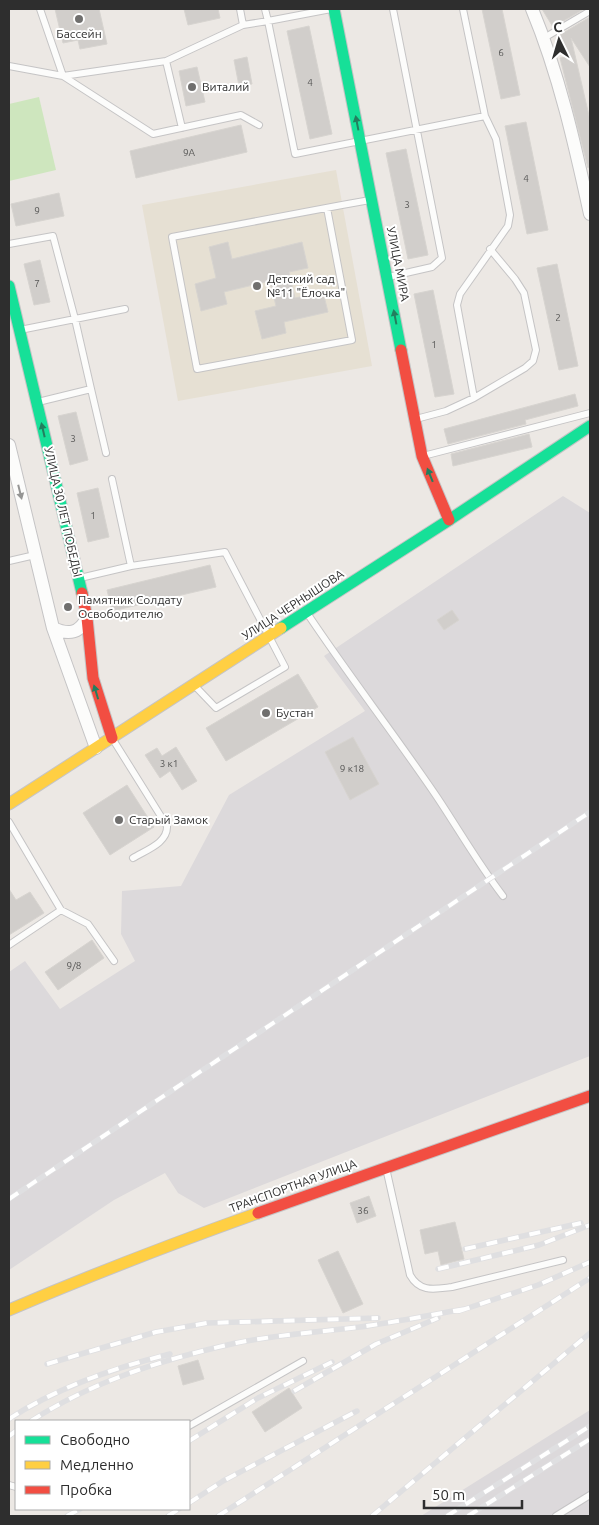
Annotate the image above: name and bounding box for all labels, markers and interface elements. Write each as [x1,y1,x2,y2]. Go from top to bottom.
marker: Бассейн [73,13,85,25]
north arrow [534,15,584,65]
text: С [553,19,563,35]
place label: Бассейн [56,27,102,40]
house number: 6 [498,47,504,58]
house number: 4 [307,77,313,88]
place label: Виталий [202,80,249,93]
marker: Виталий [186,81,198,93]
one-way arrow [353,115,361,131]
house number: 9А [183,147,196,158]
house number: 4 [523,173,529,184]
house number: 3 [404,199,410,210]
house number: 9 [34,205,40,216]
street label: УЛИЦА МИРА [385,225,412,303]
place label: Детский сад №11 "Ёлочка" [267,272,345,299]
house number: 7 [34,278,40,289]
marker: Детский сад №11 "Ёлочка" [251,280,263,292]
one-way arrow [390,308,398,324]
house number: 2 [555,312,561,323]
house number: 1 [431,339,437,350]
one-way arrow [39,423,47,438]
house number: 3 [70,433,76,444]
street label: УЛИЦА 30 ЛЕТ ПОБЕДЫ [42,446,85,578]
one-way arrow [426,467,434,482]
one-way arrow [16,485,24,500]
house number: 1 [90,510,96,521]
street label: УЛИЦА ЧЕРНЫШОВА [240,567,346,642]
place label: Памятник Солдату Освободителю [78,593,182,620]
marker: Памятник Солдату Освободителю [62,601,74,613]
one-way arrow [92,684,100,699]
place label: Бустан [276,706,313,719]
marker: Бустан [260,707,272,719]
house number: 3 к1 [160,758,178,769]
house number: 9 к18 [340,763,365,774]
place label: Старый Замок [129,813,208,826]
marker: Старый Замок [113,814,125,826]
house number: 9/8 [67,960,82,971]
street label: ТРАНСПОРТНАЯ УЛИЦА [227,1156,358,1215]
house number: 36 [357,1205,369,1216]
legend [15,1420,190,1510]
text: Свободно [60,1431,130,1448]
text: Медленно [60,1456,134,1473]
scale bar [424,1478,522,1510]
text: Пробка [60,1481,112,1498]
text: 50 m [432,1486,465,1503]

